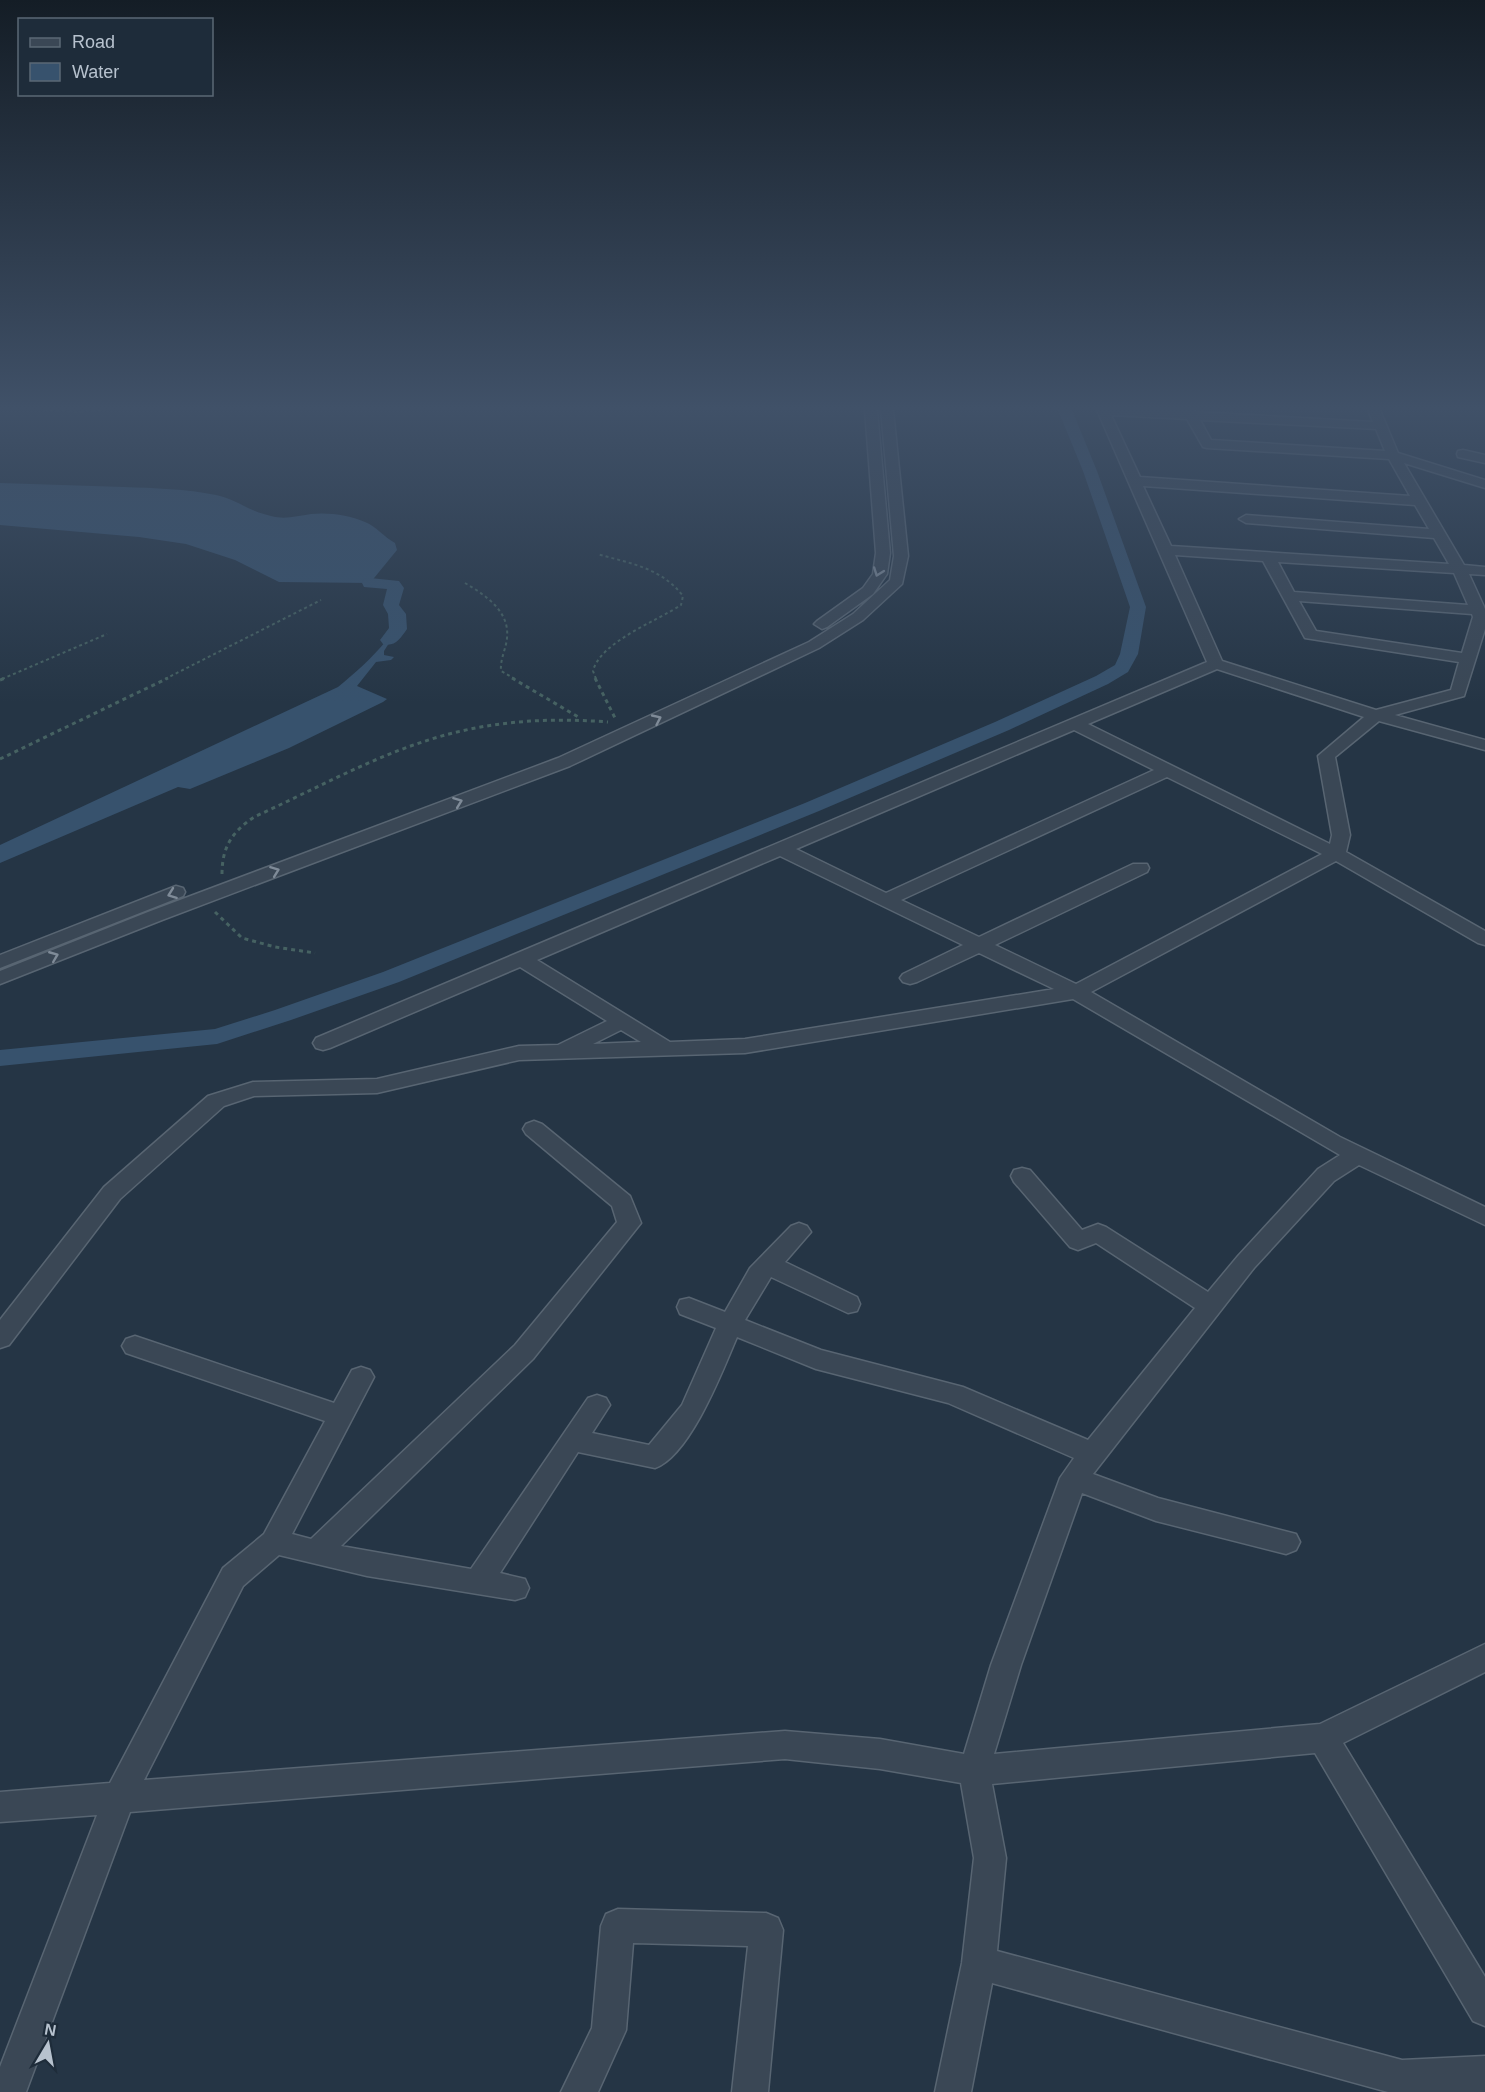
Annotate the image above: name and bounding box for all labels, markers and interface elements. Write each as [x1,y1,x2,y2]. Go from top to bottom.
legend [18,18,213,96]
text: Road [72,32,115,52]
text: Water [72,62,119,82]
one-way arrow [873,566,886,576]
one-way arrow [650,714,661,726]
one-way arrow [452,797,463,809]
one-way arrow [269,865,280,878]
one-way arrow [167,886,178,899]
one-way arrow [48,951,59,963]
north arrow [18,2014,78,2074]
text: N [43,2020,58,2039]

